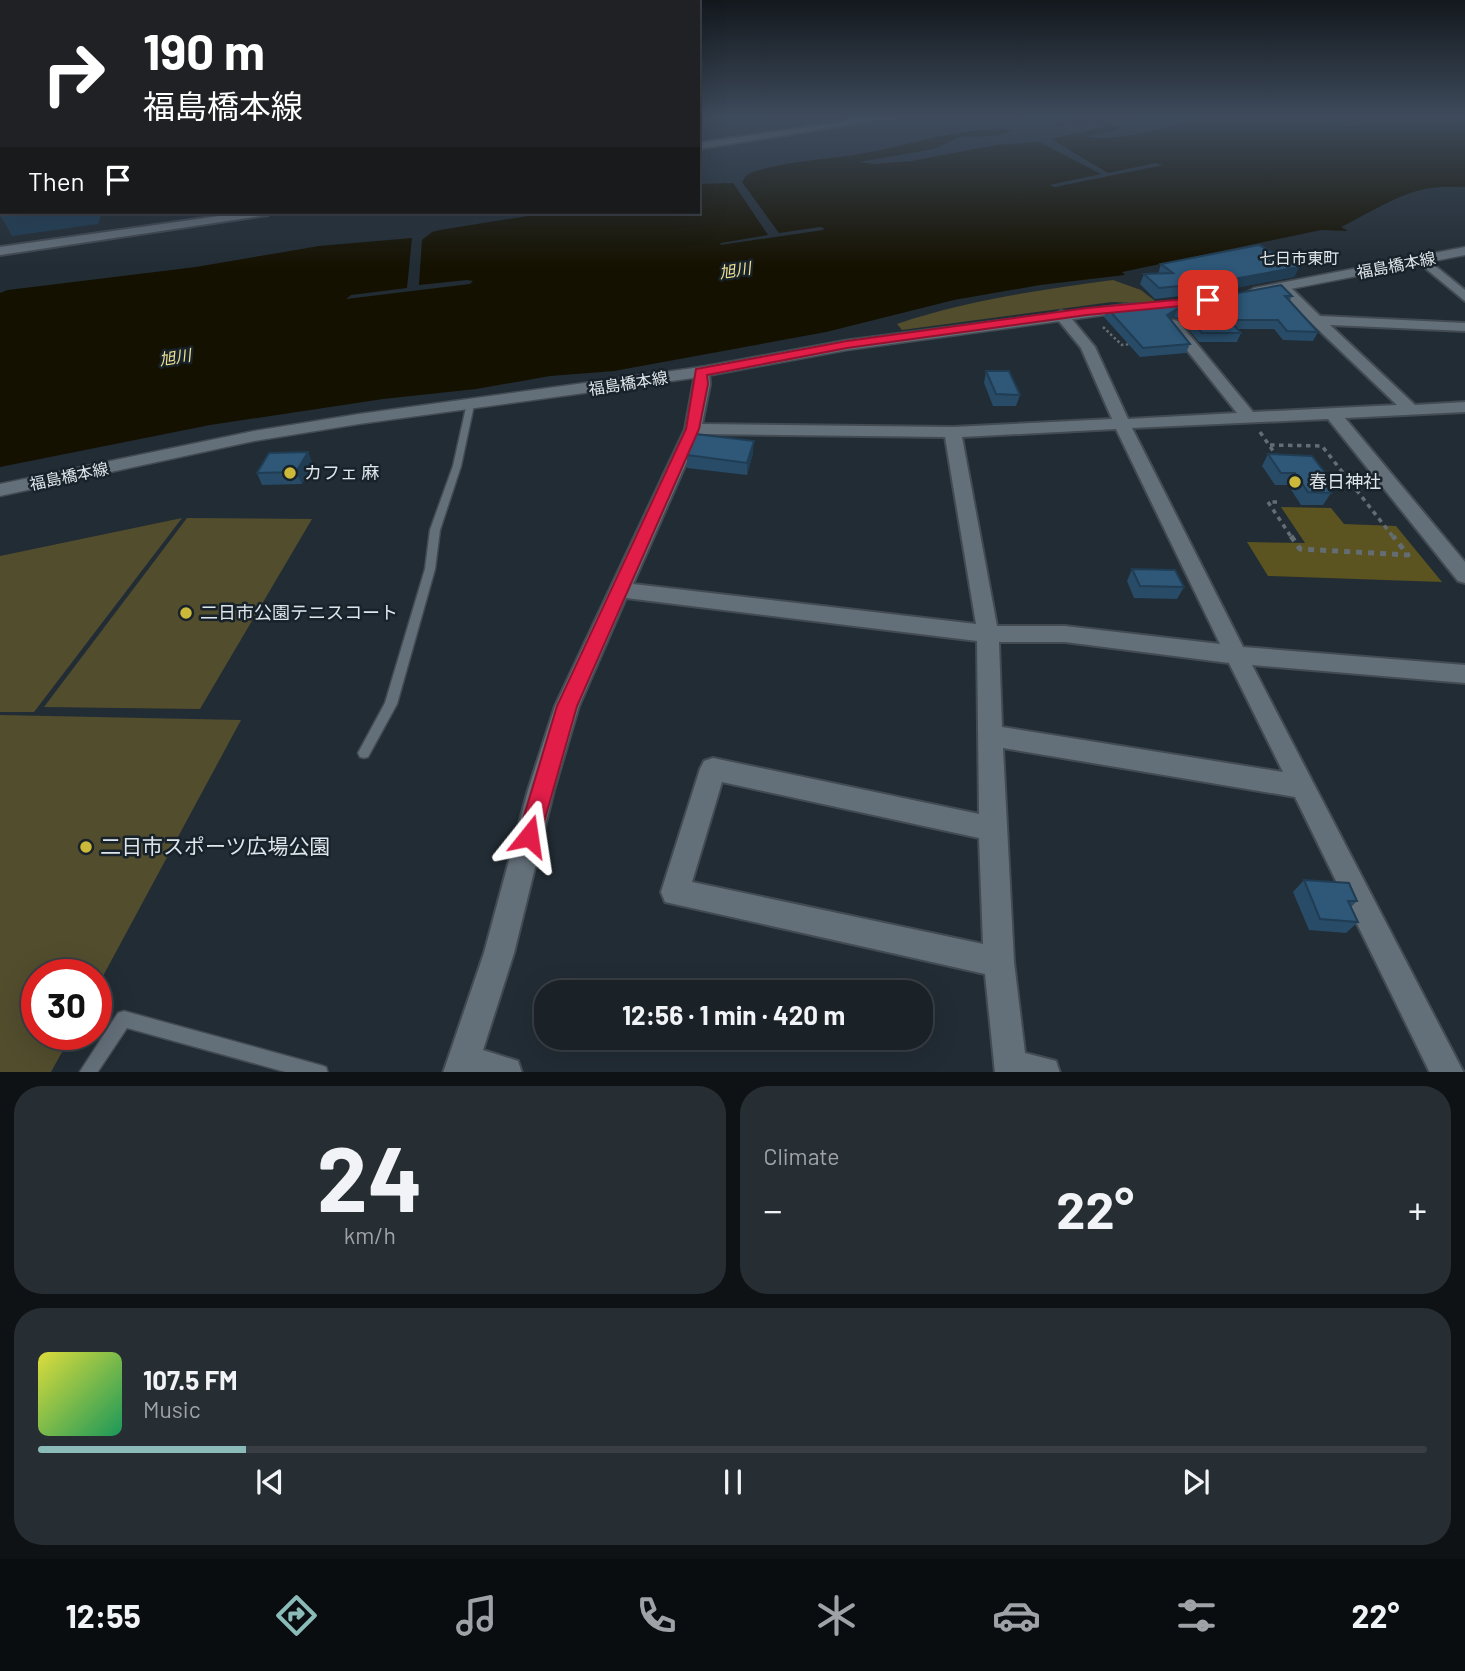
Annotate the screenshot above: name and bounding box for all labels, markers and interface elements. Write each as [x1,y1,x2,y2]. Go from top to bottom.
text: 190 m [143,21,265,80]
icon: right [28,28,119,119]
text: 福島橋本線 [143,86,303,124]
icon: arrive [99,161,137,199]
text: Then [28,165,85,196]
district label: 七日市東町 [1259,248,1339,267]
street label: 福島橋本線 [1355,248,1437,281]
water label: 旭川 [718,257,754,281]
pin [1178,270,1238,330]
icon: arrive [1189,281,1227,319]
water label: 旭川 [158,344,194,368]
street label: 福島橋本線 [587,367,669,398]
street label: 福島橋本線 [28,458,110,493]
place label: カフェ 麻 [304,461,380,483]
marker: カフェ 麻 [282,465,298,481]
place label: 春日神社 [1309,470,1381,492]
marker: 春日神社 [1287,474,1303,490]
place label: 二日市公園テニスコート [200,601,398,623]
marker: 二日市公園テニスコート [178,605,194,621]
position arrow [492,799,566,873]
place label: 二日市スポーツ広場公園 [100,833,331,858]
marker: 二日市スポーツ広場公園 [78,839,94,855]
speed limit sign: 30 [21,959,112,1050]
text: 12:56 · 1 min · 420 m [622,999,845,1030]
text: 24 [317,1121,423,1230]
text: Climate [764,1142,840,1170]
text: 22° [1056,1177,1134,1239]
text: − [764,1186,783,1232]
text: + [1408,1186,1427,1232]
text: km/h [344,1221,396,1249]
text: 107.5 FM [143,1364,238,1395]
text: Music [143,1395,201,1423]
icon: previous [251,1463,289,1501]
icon: pause [714,1463,752,1501]
icon: next [1177,1463,1215,1501]
icon: directions [272,1591,321,1640]
icon: music [452,1591,501,1640]
icon: phone [632,1591,681,1640]
icon: climate [812,1591,861,1640]
icon: car [992,1591,1041,1640]
icon: filters [1172,1591,1221,1640]
text: 12:55 [65,1596,141,1634]
text: 22° [1352,1596,1399,1634]

